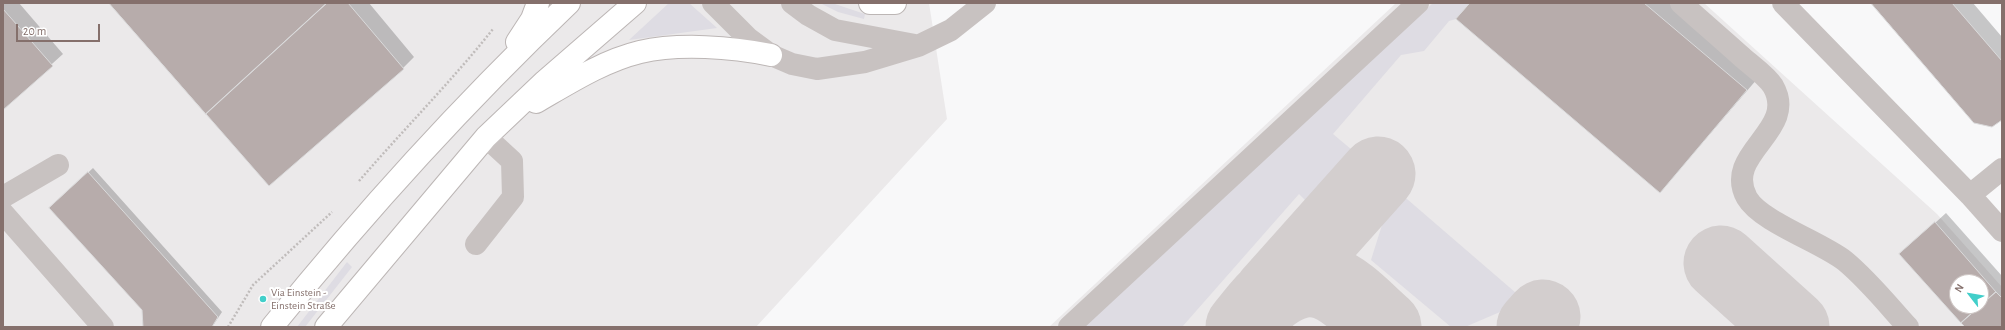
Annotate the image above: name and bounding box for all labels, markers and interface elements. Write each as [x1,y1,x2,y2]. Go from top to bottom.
scale bar [18,16,102,42]
text: 20 m [23,25,46,37]
north arrow [1949,274,1989,314]
text: N [1952,282,1966,294]
place label: Via Einstein - Einstein Straße [271,286,336,312]
marker: Via Einstein - Einstein Straße [258,294,268,304]

